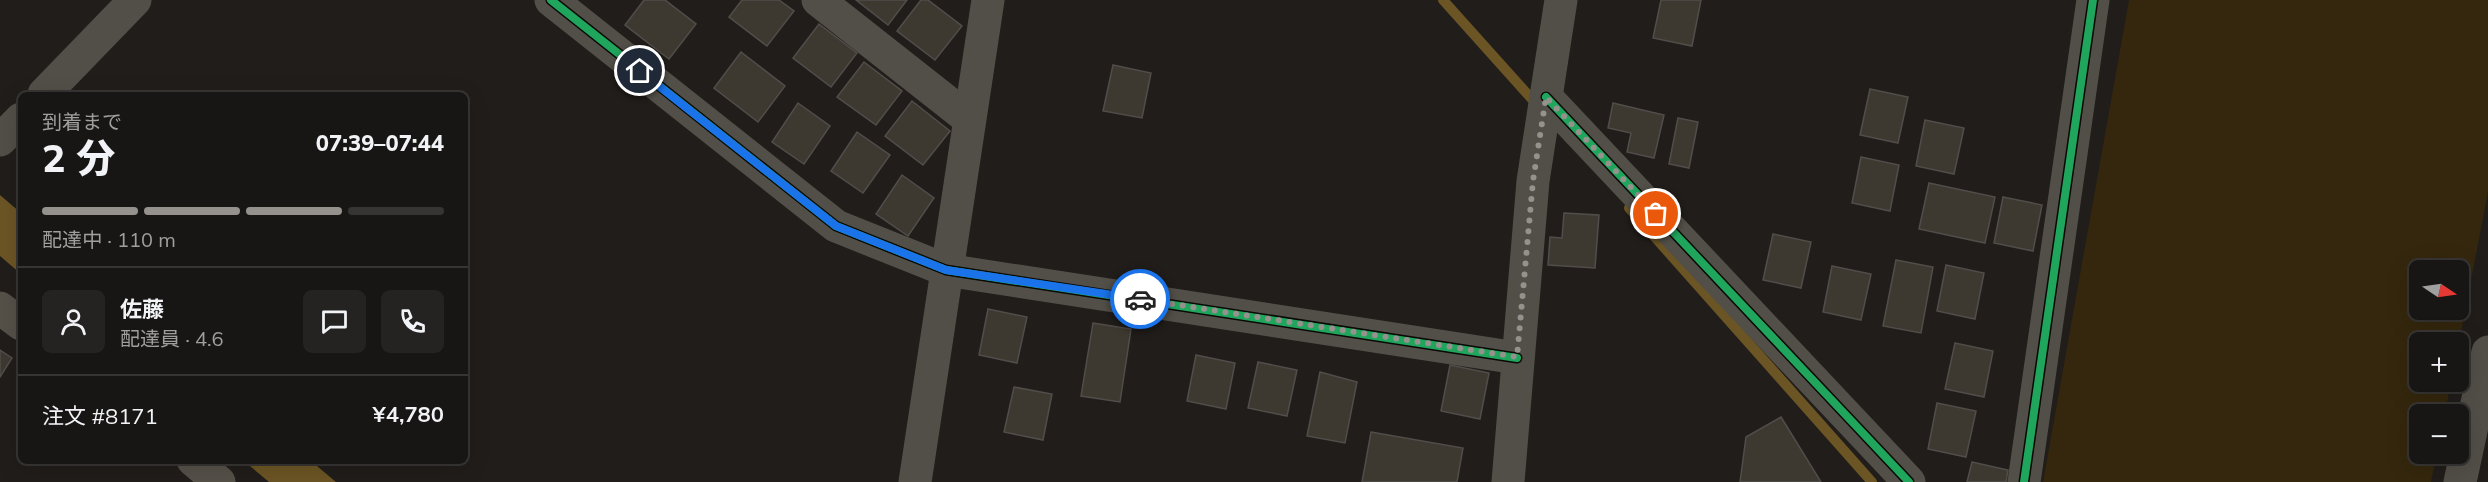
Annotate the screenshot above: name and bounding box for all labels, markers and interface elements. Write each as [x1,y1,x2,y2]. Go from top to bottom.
pin [614,45,665,96]
icon: home [623,54,656,87]
text: 到着まで [42,109,122,134]
text: 07:39–07:44 [316,129,444,157]
text: 2 分 [42,133,115,182]
pin [1630,188,1681,239]
icon: bag [1639,197,1672,230]
text: 配達中 · 110 m [42,227,176,252]
north arrow [2409,260,2469,320]
map controls [2409,260,2469,464]
courier [1110,269,1170,329]
icon: car [1124,283,1157,316]
button: person [42,290,105,353]
button: chat [303,290,366,353]
button: phone [381,290,444,353]
text: 佐藤 [120,295,164,323]
text: 配達員 · 4.6 [120,326,224,351]
button: + [2409,332,2469,392]
text: ¥4,780 [373,400,444,428]
text: 注文 #8171 [42,402,158,430]
button: − [2409,404,2469,464]

